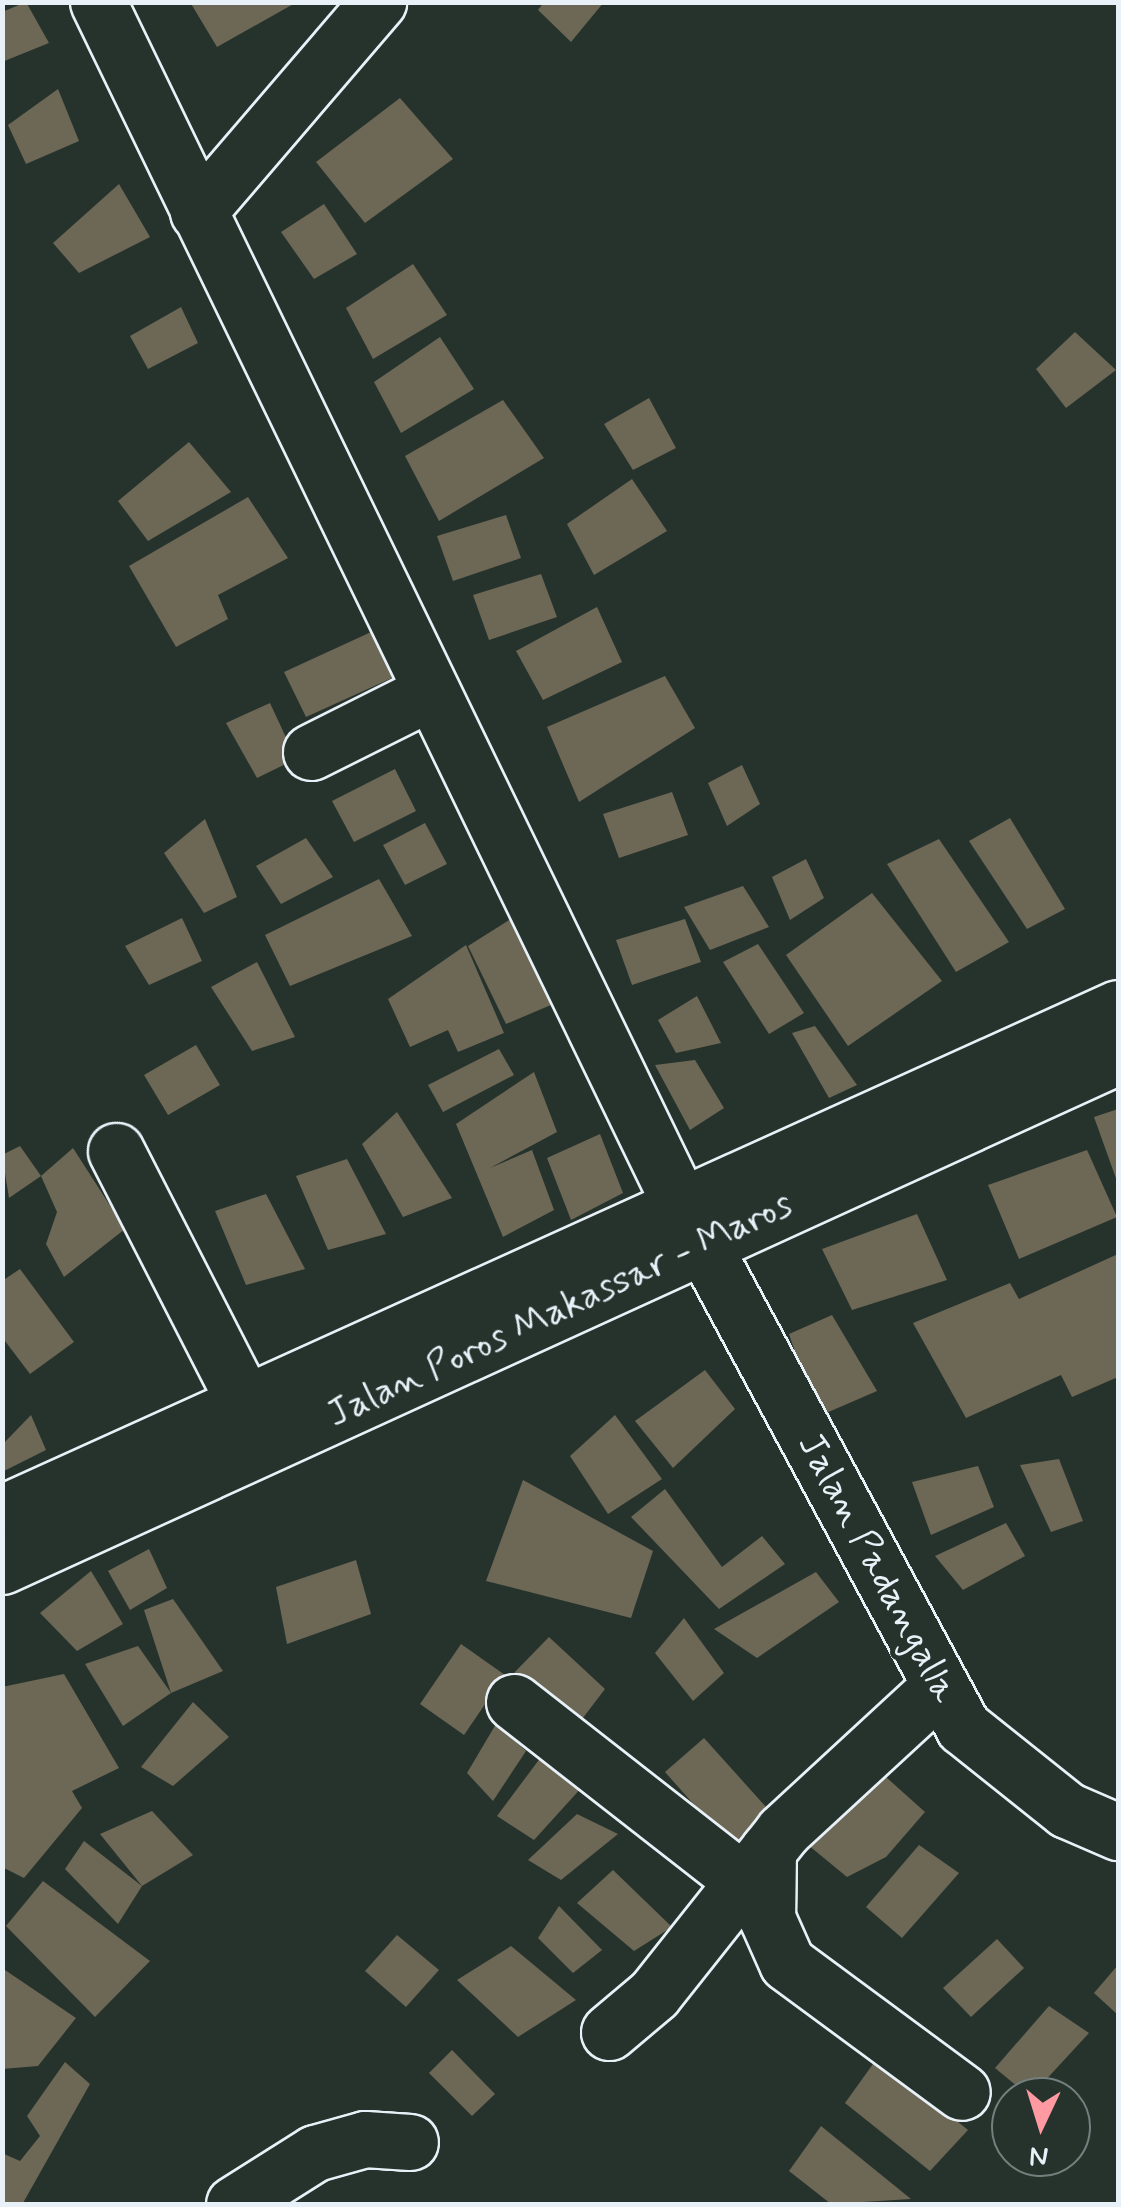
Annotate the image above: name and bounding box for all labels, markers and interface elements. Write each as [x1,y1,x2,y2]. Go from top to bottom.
street label: Jalan Poros Makassar - Maros [323,1183,797,1437]
street label: Jalan Padangalla [788,1428,966,1708]
north arrow [991,2077,1091,2177]
text: N [1028,2136,1050,2175]

